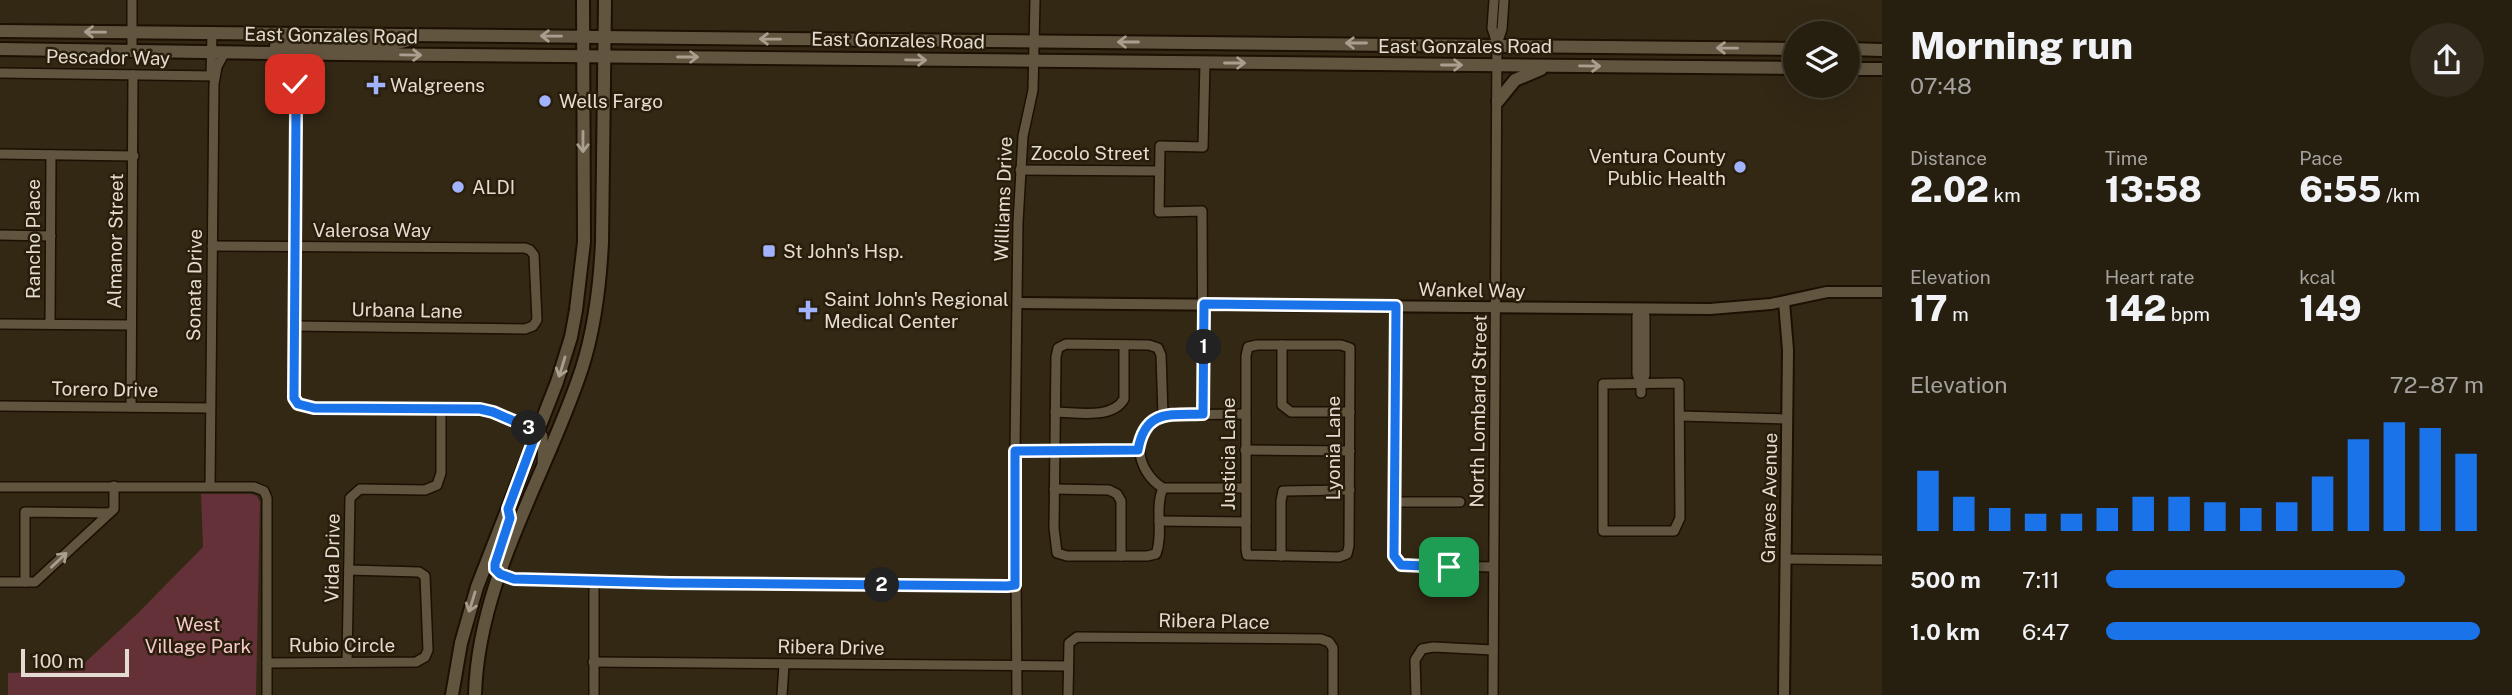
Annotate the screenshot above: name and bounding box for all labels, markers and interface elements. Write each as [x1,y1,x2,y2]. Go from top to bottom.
map controls [1783,21,1860,98]
button: layers [1783,21,1860,98]
street label: East Gonzales Road [244,22,418,48]
text: Morning run [1910,23,2133,68]
button: share [2410,23,2484,97]
one-way arrow [83,25,106,39]
street label: East Gonzales Road [811,27,985,53]
one-way arrow [540,30,563,43]
one-way arrow [759,32,782,46]
one-way arrow [1117,35,1140,49]
street label: East Gonzales Road [1378,35,1552,57]
one-way arrow [1344,36,1367,50]
one-way arrow [1716,41,1739,54]
street label: Pescador Way [46,45,170,69]
one-way arrow [399,48,422,62]
one-way arrow [677,50,700,64]
one-way arrow [904,53,927,66]
pin [265,54,325,114]
one-way arrow [1223,56,1246,70]
one-way arrow [1440,58,1463,72]
one-way arrow [1579,59,1602,73]
icon: check [276,65,314,103]
text: 07:48 [1910,72,1972,99]
place label: Walgreens [390,74,485,96]
marker: Walgreens [368,77,384,93]
place label: Wells Fargo [559,90,663,112]
marker: Wells Fargo [537,93,553,109]
one-way arrow [576,130,590,153]
street label: Williams Drive [990,136,1016,262]
street label: Zocolo Street [1030,142,1150,164]
place label: Ventura County Public Health [1589,145,1726,189]
text: Distance [1910,147,1987,169]
text: Time [2105,147,2148,169]
text: Pace [2299,147,2343,169]
marker: Ventura County Public Health [1732,159,1748,175]
text: 2.02 [1910,169,1989,210]
text: 13:58 [2105,169,2202,210]
text: 6:55 [2299,169,2382,210]
street label: Almanor Street [103,173,127,309]
place label: ALDI [472,176,515,198]
street label: Rancho Place [22,179,44,299]
marker: ALDI [450,179,466,195]
text: km [1989,184,2021,206]
text: /km [2382,184,2420,206]
street label: Valerosa Way [313,219,431,241]
street label: Sonata Drive [182,229,206,341]
place label: St John's Hsp. [783,240,904,262]
marker: St John's Hsp. [761,243,777,259]
text: Elevation [1910,266,1991,288]
text: Heart rate [2105,266,2194,288]
text: kcal [2299,266,2336,288]
street label: Wankel Way [1418,278,1526,302]
place label: Saint John's Regional Medical Center [824,288,1009,332]
text: 17 [1910,288,1948,329]
text: 142 [2105,288,2166,329]
text: 149 [2299,288,2362,329]
street label: Urbana Lane [351,298,463,322]
marker: Saint John's Regional Medical Center [798,300,818,320]
text: m [1948,303,1969,325]
text: bpm [2166,303,2210,325]
street label: North Lombard Street [1465,314,1491,508]
pin: 1 [1186,330,1222,364]
text: 1 [1199,335,1208,357]
one-way arrow [555,355,567,377]
text: Elevation [1910,371,2008,398]
text: 72–87 m [2390,371,2484,398]
street label: Torero Drive [51,377,159,401]
street label: Lyonia Lane [1322,396,1344,500]
street label: Justicia Lane [1217,398,1239,510]
pin: 3 [512,410,546,446]
text: 3 [522,416,535,438]
street label: Graves Avenue [1757,432,1781,564]
street label: Vida Drive [320,513,344,603]
pin [1419,537,1479,597]
icon: arrive [1430,548,1468,586]
one-way arrow [50,551,67,568]
text: 500 m [1910,566,1981,593]
text: 7:11 [2022,566,2060,593]
pin: 2 [864,568,900,602]
text: 2 [875,573,888,595]
one-way arrow [465,591,478,613]
street label: Ribera Place [1158,609,1270,633]
park label: West Village Park [145,613,252,657]
text: 1.0 km [1910,618,1980,645]
text: 6:47 [2022,618,2070,645]
street label: Rubio Circle [289,634,395,656]
street label: Ribera Drive [777,635,885,659]
scale bar [21,646,130,678]
text: 100 m [32,650,84,672]

